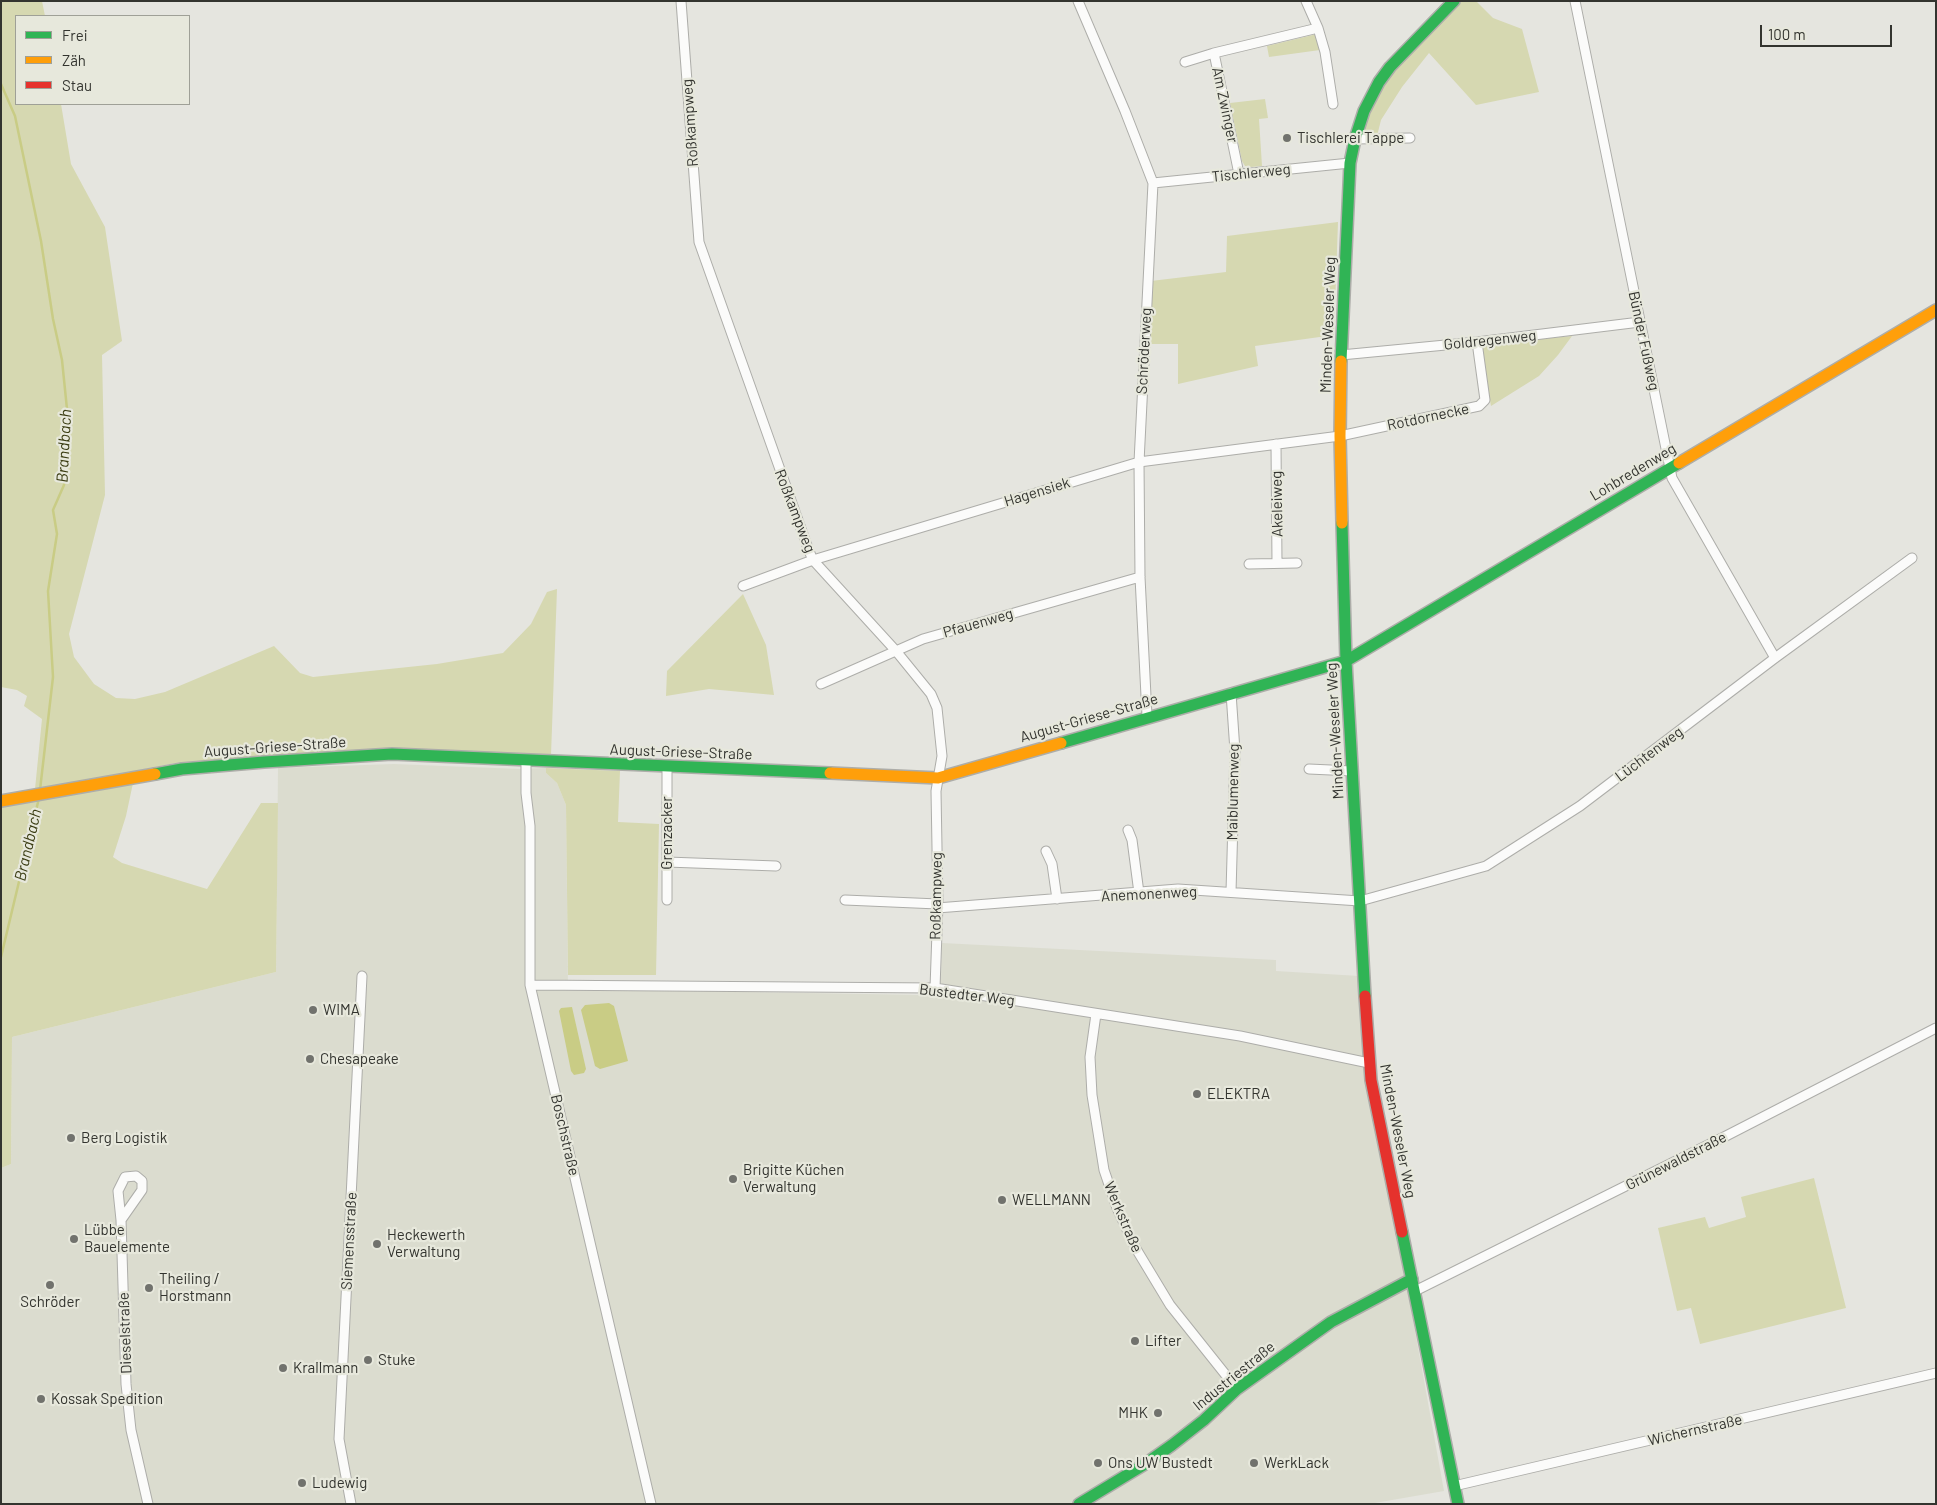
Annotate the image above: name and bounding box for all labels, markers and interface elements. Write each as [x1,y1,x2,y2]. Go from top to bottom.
legend [15,15,190,105]
scale bar [1762,15,1894,47]
text: 100 m [1768,25,1806,43]
text: Frei [62,26,88,44]
text: Zäh [62,51,86,69]
street label: Am Zwinger [1208,65,1242,145]
text: Stau [62,76,92,94]
street label: Roßkampweg [678,79,702,167]
place label: Tischlerei Tappe [1297,129,1404,147]
marker: Tischlerei Tappe [1281,132,1293,144]
street label: Tischlerweg [1211,160,1291,186]
street label: Minden-Weseler Weg [1317,256,1339,394]
street label: Bünder Fußweg [1625,290,1663,392]
street label: Schröderweg [1133,307,1155,395]
street label: Goldregenweg [1443,326,1537,354]
street label: Rotdornecke [1385,400,1471,434]
water label: Brandbach [52,409,76,483]
street label: Lohbredenweg [1587,439,1679,505]
street label: Roßkampweg [771,467,819,555]
street label: Akeleiweg [1267,471,1287,537]
street label: Hagensiek [1002,473,1072,511]
street label: Pfauenweg [941,604,1015,642]
street label: Minden-Weseler Weg [1322,662,1348,800]
street label: August-Griese-Straße [1018,690,1160,746]
street label: Lüchtenweg [1612,723,1686,785]
street label: August-Griese-Straße [203,733,347,761]
street label: August-Griese-Straße [609,741,753,763]
street label: Maiblumenweg [1223,743,1243,841]
street label: Grenzacker [658,796,676,870]
water label: Brandbach [10,807,46,883]
street label: Roßkampweg [926,852,946,940]
street label: Anemonenweg [1101,882,1197,906]
street label: Bustedter Weg [918,980,1016,1010]
place label: WIMA [323,1001,360,1019]
marker: WIMA [307,1004,319,1016]
place label: Chesapeake [320,1050,399,1068]
marker: Chesapeake [304,1053,316,1065]
street label: Minden-Weseler Weg [1376,1062,1420,1200]
place label: ELEKTRA [1207,1085,1270,1103]
marker: ELEKTRA [1191,1088,1203,1100]
street label: Boschstraße [547,1093,583,1177]
street label: Grünewaldstraße [1623,1128,1729,1194]
place label: Berg Logistik [81,1129,167,1147]
marker: Berg Logistik [65,1132,77,1144]
place label: Brigitte Küchen Verwaltung [743,1161,844,1196]
marker: Brigitte Küchen Verwaltung [727,1173,739,1185]
street label: Werkstraße [1100,1179,1146,1255]
place label: WELLMANN [1012,1191,1091,1209]
street label: Siemensstraße [337,1192,361,1290]
marker: WELLMANN [996,1194,1008,1206]
place label: Lübbe Bauelemente [84,1221,170,1256]
place label: Heckewerth Verwaltung [387,1226,465,1261]
marker: Lübbe Bauelemente [68,1233,80,1245]
marker: Heckewerth Verwaltung [371,1238,383,1250]
place label: Theiling / Horstmann [159,1270,231,1305]
marker: Schröder [44,1279,56,1291]
marker: Theiling / Horstmann [143,1282,155,1294]
street label: Dieselstraße [115,1292,135,1374]
place label: Schröder [20,1293,80,1311]
place label: Lifter [1145,1332,1181,1350]
marker: Lifter [1129,1335,1141,1347]
street label: Industriestraße [1189,1338,1279,1414]
place label: Stuke [378,1351,415,1369]
marker: Stuke [362,1354,374,1366]
place label: Krallmann [293,1359,358,1377]
marker: Krallmann [277,1362,289,1374]
place label: Kossak Spedition [51,1390,163,1408]
marker: Kossak Spedition [35,1393,47,1405]
place label: MHK [1118,1404,1148,1422]
marker: MHK [1152,1407,1164,1419]
street label: Wichernstraße [1646,1410,1744,1450]
place label: Ons UW Bustedt [1108,1454,1213,1472]
place label: WerkLack [1264,1454,1329,1472]
marker: Ons UW Bustedt [1092,1457,1104,1469]
marker: WerkLack [1248,1457,1260,1469]
place label: Ludewig [312,1474,367,1492]
marker: Ludewig [296,1477,308,1489]

